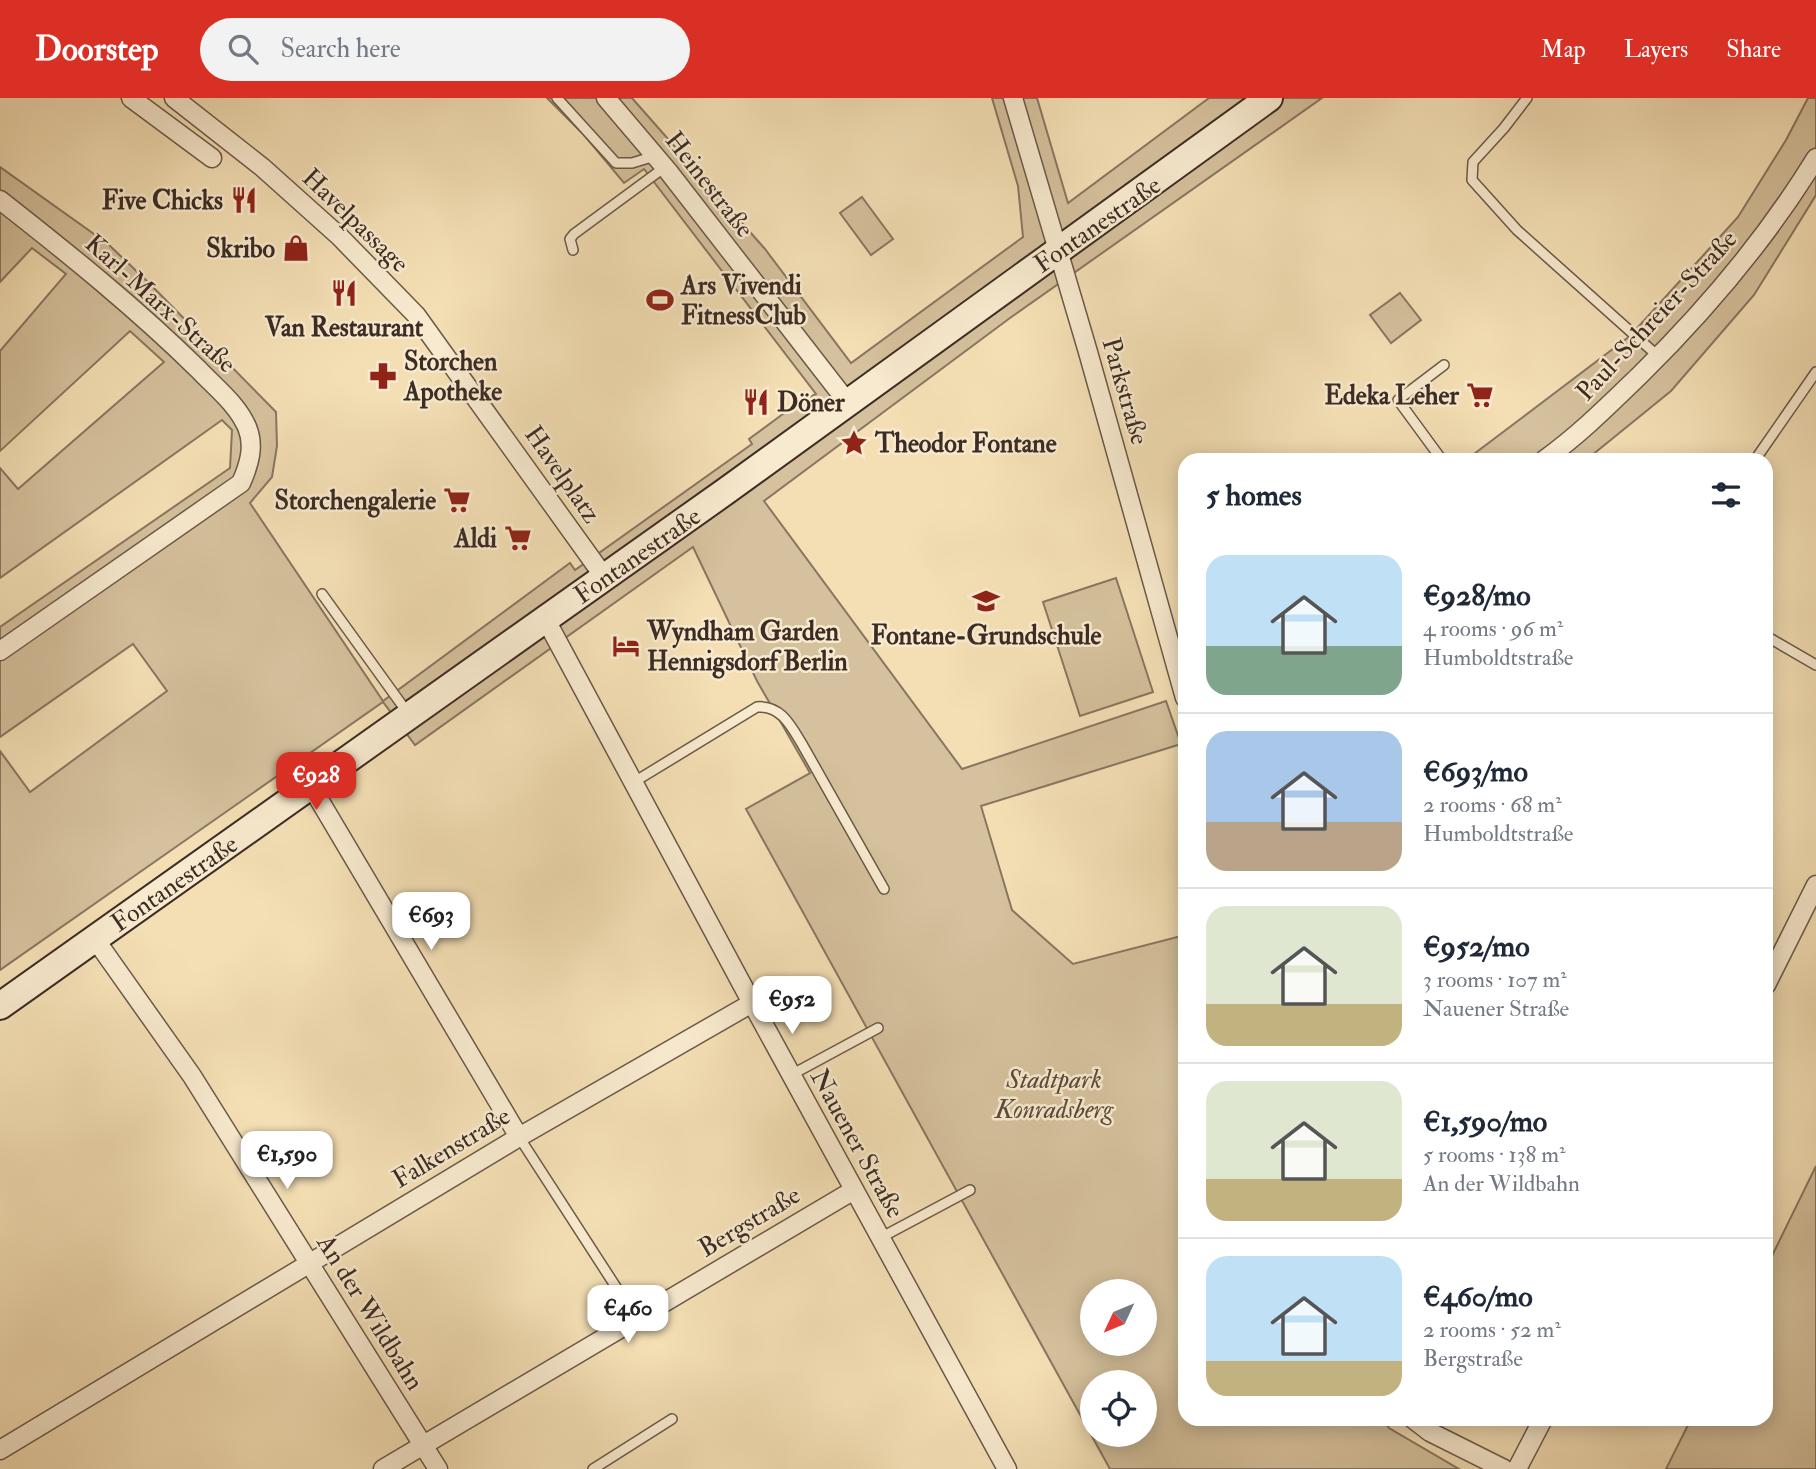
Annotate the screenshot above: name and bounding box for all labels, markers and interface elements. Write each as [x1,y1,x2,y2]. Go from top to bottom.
search box [200,18,690,81]
text: Doorstep [35,29,158,70]
icon: search [224,30,262,68]
text: Search here [280,33,401,65]
text: Map [1541,34,1586,65]
text: Layers [1624,34,1688,65]
text: Share [1726,34,1781,65]
street label: Heinestraße [658,125,761,244]
street label: Havelpassage [295,162,415,280]
street label: Fontanestraße [1028,169,1167,280]
place label: Five Chicks [102,185,223,217]
restaurant icon: Five Chicks [229,185,259,215]
street label: Paul-Schreier-Straße [1569,224,1744,408]
street label: Karl-Marx-Straße [78,228,243,380]
place label: Skribo [206,233,275,265]
shop icon: Skribo [281,233,311,263]
place label: Ars Vivendi FitnessClub [680,270,806,332]
restaurant icon: Van Restaurant [329,278,359,308]
sports icon: Ars Vivendi FitnessClub [645,285,675,315]
place label: Van Restaurant [264,312,424,344]
street label: Parkstraße [1095,334,1156,449]
place label: Storchen Apotheke [403,346,502,409]
pharmacy icon: Storchen Apotheke [368,361,398,391]
place label: Edeka Leher [1324,380,1459,412]
supermarket icon: Edeka Leher [1465,380,1495,410]
restaurant icon: Döner [741,387,771,417]
place label: Döner [777,387,845,419]
street label: Havelplatz [516,420,607,530]
place icon: Theodor Fontane [839,428,869,458]
place label: Theodor Fontane [874,428,1057,460]
icon: filters [1707,476,1745,514]
text: 5 homes [1206,477,1302,514]
place label: Storchengalerie [274,485,436,518]
supermarket icon: Storchengalerie [442,485,472,515]
street label: Fontanestraße [568,500,707,611]
place label: Aldi [453,523,497,555]
supermarket icon: Aldi [503,523,533,553]
text: €928/mo [1423,577,1531,614]
icon: home [1262,583,1346,667]
school or university icon: Fontane-Grundschule [971,586,1001,616]
text: 4 rooms · 96 m² [1423,614,1563,643]
place label: Wyndham Garden Hennigsdorf Berlin [646,616,848,679]
place label: Fontane-Grundschule [871,620,1101,652]
hotel icon: Wyndham Garden Hennigsdorf Berlin [611,631,641,661]
text: Humboldtstraße [1423,643,1573,672]
pin: €928 [275,752,357,812]
text: €693/mo [1423,753,1528,790]
icon: home [1262,759,1346,843]
text: €928 [292,760,340,789]
text: 2 rooms · 68 m² [1423,790,1562,819]
text: Humboldtstraße [1423,819,1573,848]
street label: Fontanestraße [105,828,244,939]
pin: €693 [390,892,472,952]
text: €693 [408,900,454,929]
text: €952/mo [1423,928,1530,965]
icon: home [1262,934,1346,1018]
text: 3 rooms · 107 m² [1423,965,1567,994]
pin: €952 [751,976,833,1036]
text: €952 [769,984,815,1013]
text: Nauener Straße [1423,994,1569,1023]
street label: Nauener Straße [803,1063,911,1224]
park label: Stadtpark Konradsberg [993,1064,1114,1126]
street label: Falkenstraße [387,1100,516,1196]
text: €1,590/mo [1423,1103,1547,1140]
icon: home [1262,1109,1346,1193]
pin: €1,590 [230,1132,344,1191]
text: €1,590 [257,1139,317,1168]
text: 5 rooms · 138 m² [1423,1140,1566,1169]
text: An der Wildbahn [1423,1169,1580,1198]
street label: Bergstraße [693,1179,806,1265]
street label: An der Wildbahn [309,1228,431,1396]
text: €460/mo [1423,1278,1533,1315]
north arrow [1080,1279,1157,1356]
map controls [1080,1279,1157,1447]
icon: home [1262,1284,1346,1368]
pin: €460 [587,1286,669,1345]
text: €460 [603,1293,653,1322]
text: 2 rooms · 52 m² [1423,1315,1561,1344]
text: Bergstraße [1423,1344,1523,1373]
button: locate [1080,1370,1157,1447]

